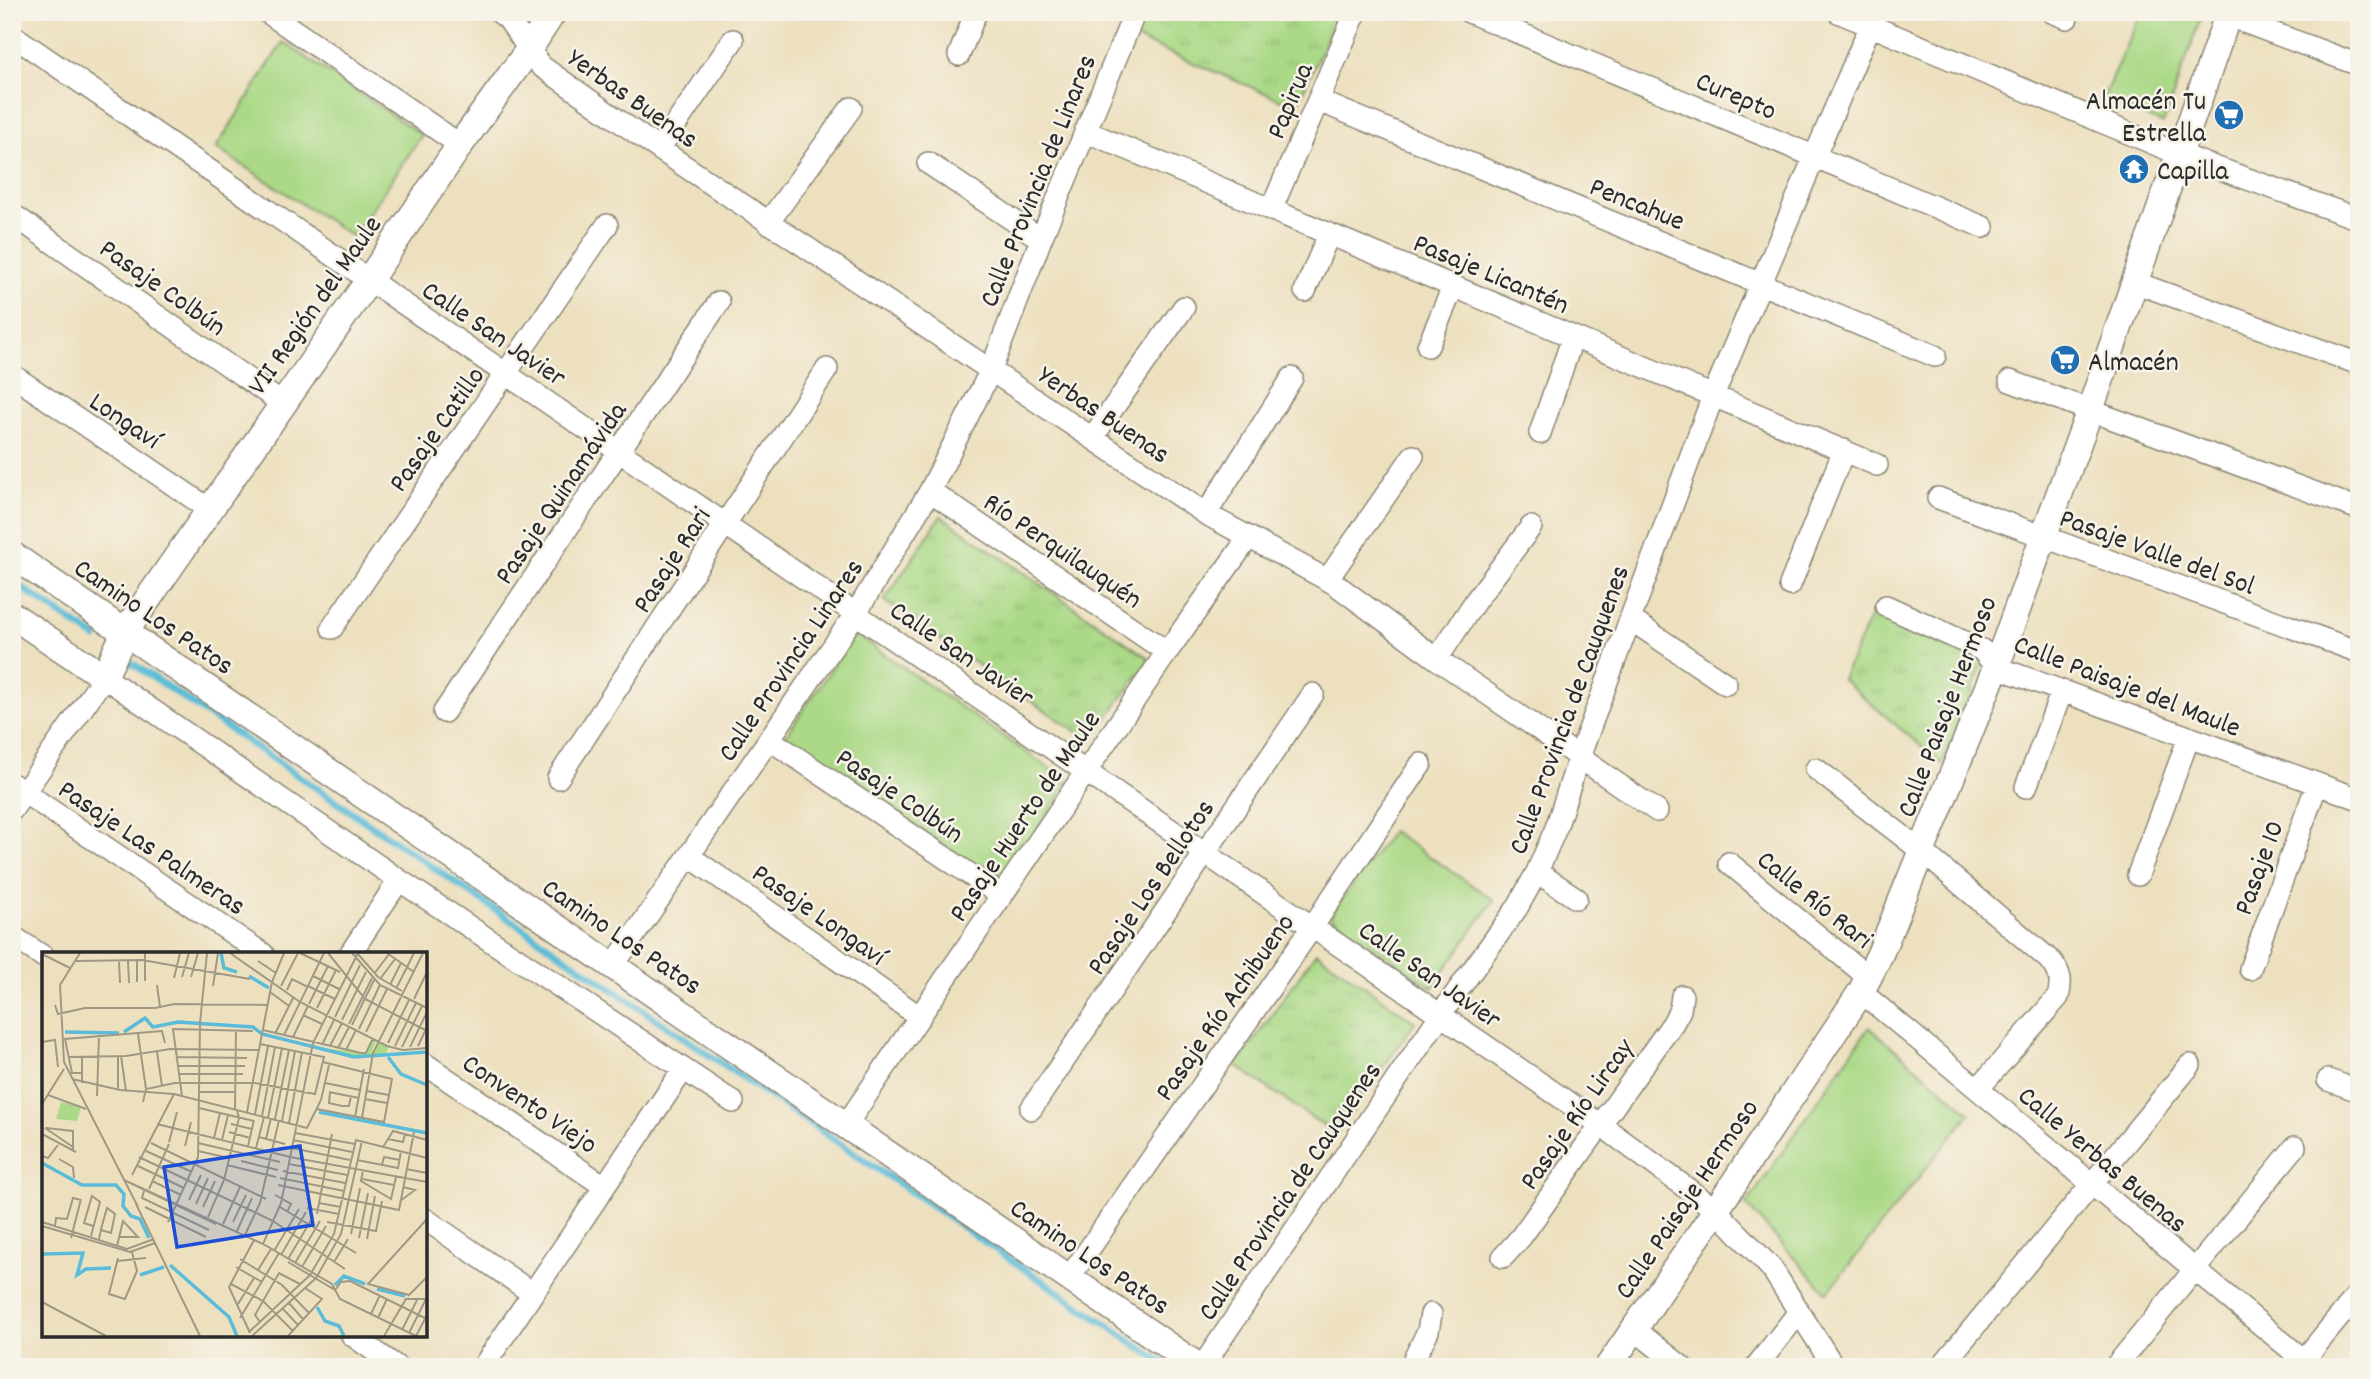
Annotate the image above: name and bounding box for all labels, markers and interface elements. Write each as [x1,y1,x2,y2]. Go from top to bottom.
street label: Yerbas Buenas [557,41,705,161]
street label: Calle Provincia de Linares [972,50,1110,314]
street label: Papirua [1259,57,1327,146]
street label: Curepto [1688,64,1782,133]
place label: Almacén Tu Estrella [2086,84,2207,156]
supermarket icon: Almacén Tu Estrella [2212,98,2246,132]
temple icon: Capilla [2117,152,2151,186]
place label: Capilla [2157,154,2229,194]
street label: Pencahue [1582,169,1690,244]
street label: VII Región del Maule [240,209,394,405]
street label: Pasaje Licantén [1406,226,1574,327]
street label: Pasaje Colbún [89,232,233,349]
street label: Calle San Javier [412,273,573,400]
supermarket icon: Almacén [2048,343,2082,377]
place label: Almacén [2088,345,2179,385]
street label: Yerbas Buenas [1028,358,1176,476]
street label: Pasaje Catillo [381,360,497,502]
street label: Longaví [79,384,169,463]
street label: Pasaje Quinamávida [487,395,640,594]
street label: Río Perquilauquén [974,485,1149,621]
street label: Pasaje Rari [625,501,723,623]
street label: Pasaje Valle del Sol [2053,501,2260,609]
street label: Camino Los Patos [64,551,240,688]
street label: Calle Provincia Linares [710,552,876,771]
street label: Calle Provincia de Cauquenes [1501,561,1643,861]
street label: Calle Paisaje Hermoso [1889,591,2010,824]
street label: Calle San Javier [880,593,1041,720]
street label: Calle Paisaje del Maule [2007,627,2245,750]
street label: Pasaje Huerto de Maule [941,704,1113,932]
street label: Pasaje Colbún [826,740,970,856]
street label: Pasaje Las Palmeras [48,772,252,928]
street label: Pasaje Los Bellotos [1079,793,1227,985]
street label: Pasaje 10 [2226,816,2297,922]
street label: Calle Río Rari [1746,843,1879,961]
street label: Pasaje Longaví [742,856,894,979]
street label: Camino Los Patos [532,871,708,1008]
street label: Pasaje Río Achibueno [1147,907,1307,1111]
street label: Calle San Javier [1348,913,1508,1042]
inset map [42,952,427,1337]
street label: Pasaje Río Lircay [1512,1031,1647,1200]
street label: Convento Viejo [452,1046,604,1166]
street label: Calle Provincia de Cauquenes [1190,1055,1394,1330]
street label: Calle Yerbas Buenas [2007,1079,2194,1245]
street label: Calle Paisaje Hermoso [1607,1093,1771,1309]
street label: Camino Los Patos [1000,1191,1176,1328]

